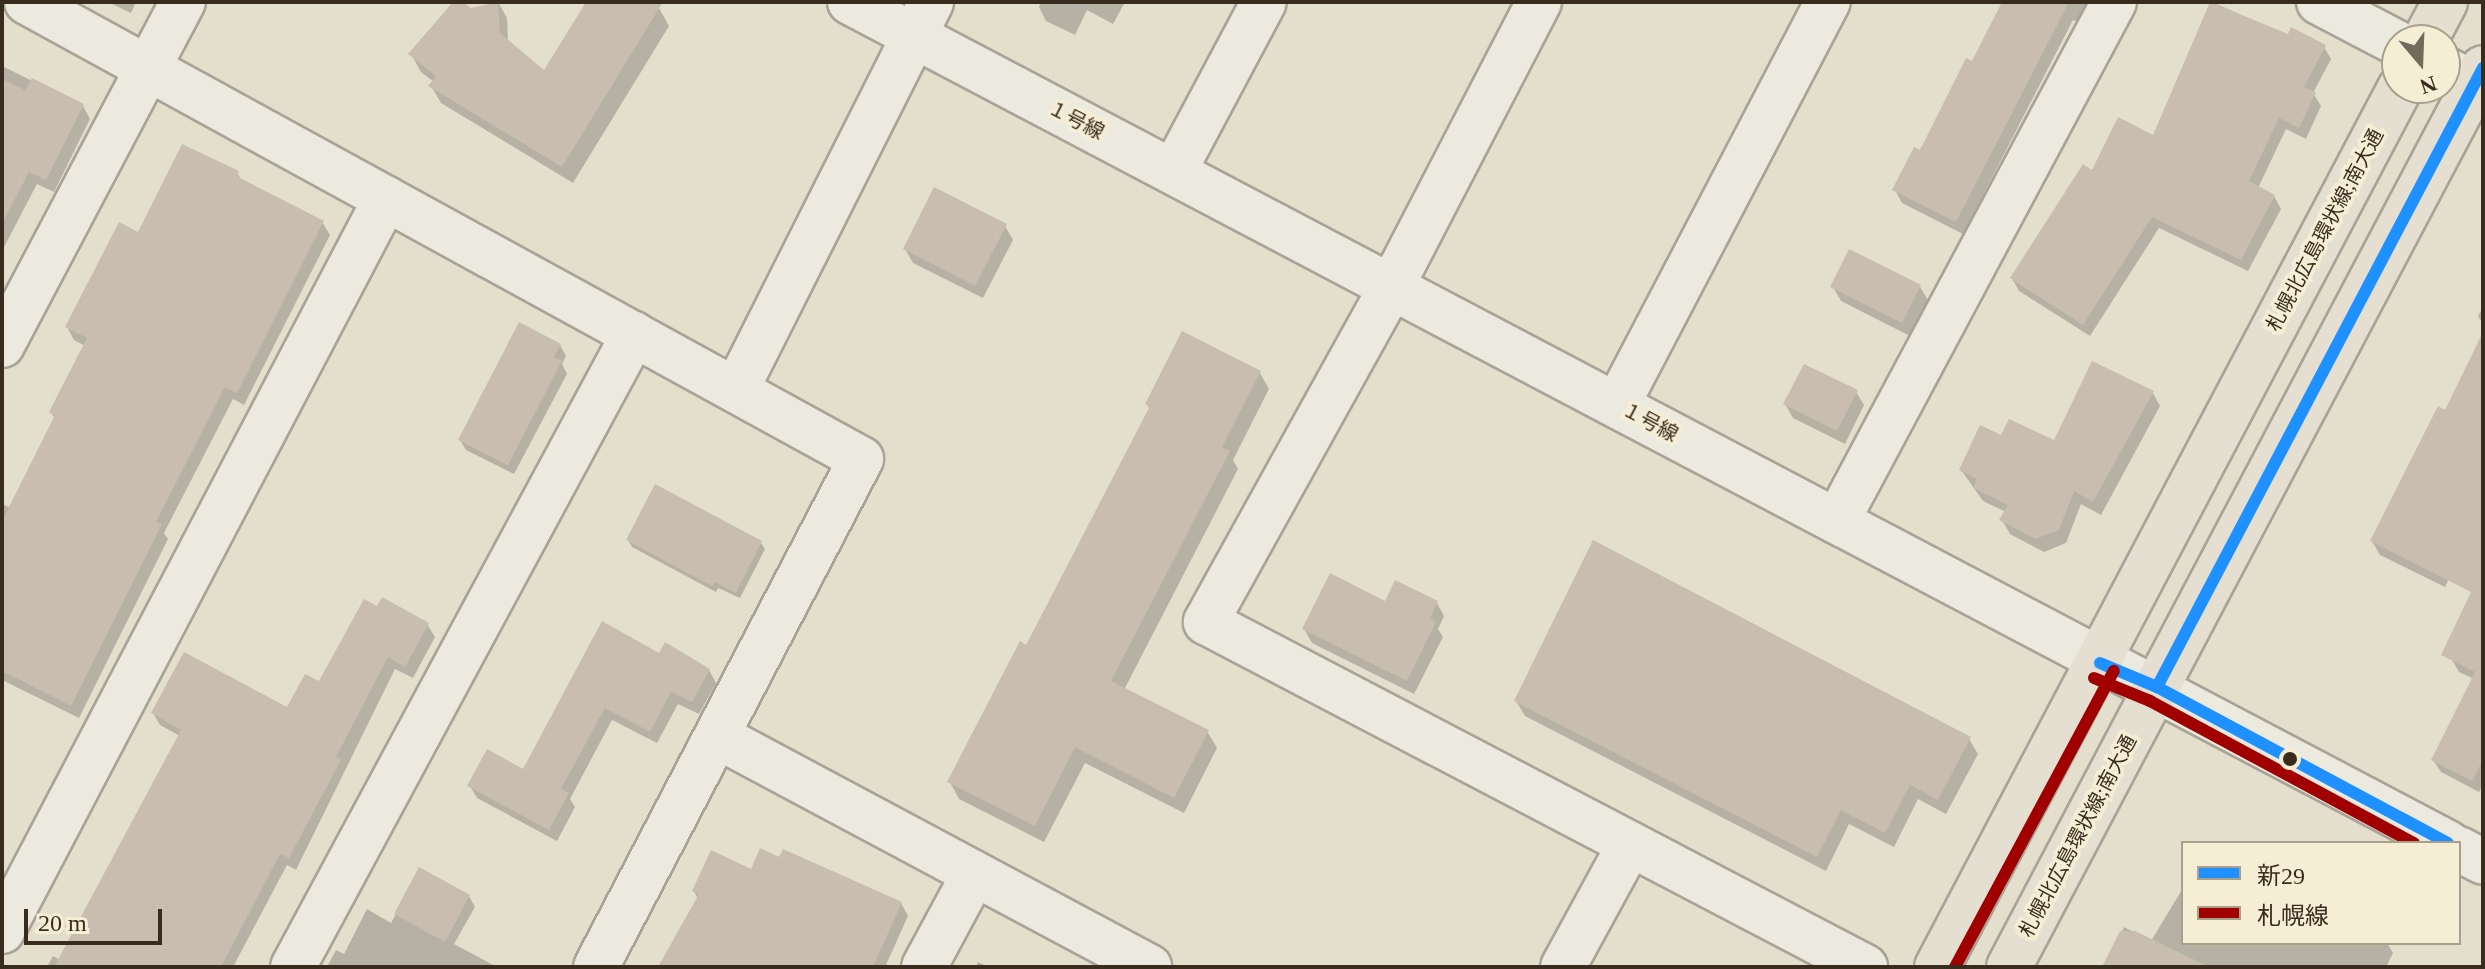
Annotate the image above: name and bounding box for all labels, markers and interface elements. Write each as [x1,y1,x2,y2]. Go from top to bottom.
north arrow [2381,24,2461,104]
text: N [2417,71,2440,100]
street label: １号線 [1044,96,1108,144]
street label: 札幌北広島環状線;南大通 [2261,125,2389,335]
street label: １号線 [1618,397,1682,447]
street label: 札幌北広島環状線;南大通 [2014,731,2142,941]
unlabelled marker [2282,751,2298,767]
legend [2181,841,2461,945]
text: 新29 [2257,863,2305,889]
scale bar [28,893,166,943]
text: 札幌線 [2257,903,2329,929]
text: 20 m [38,910,87,936]

